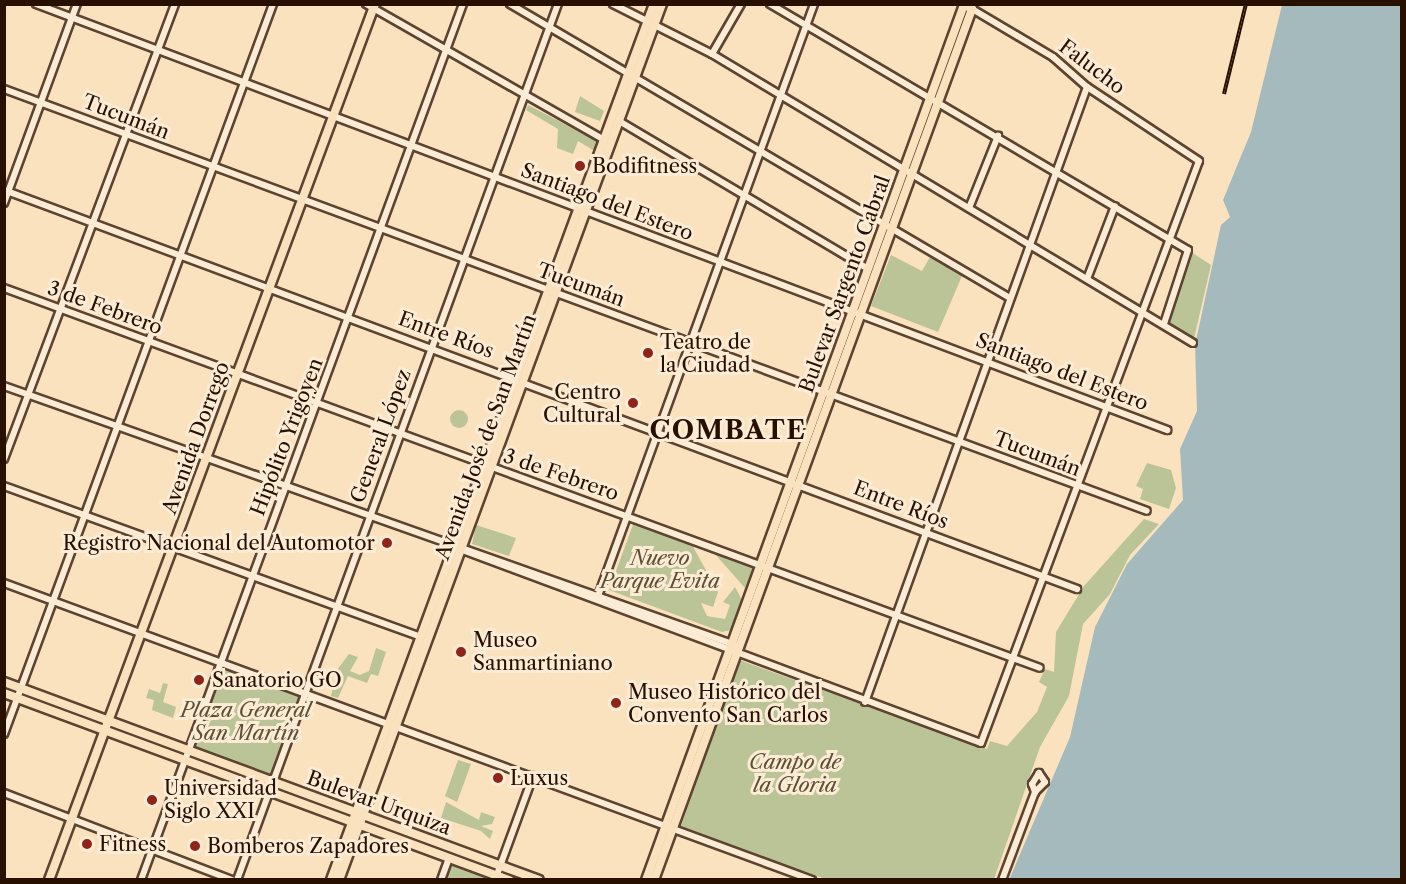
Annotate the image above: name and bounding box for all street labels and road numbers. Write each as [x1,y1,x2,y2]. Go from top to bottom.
street label: Falucho [1054,34,1130,100]
street label: Tucumán [79,89,173,145]
street label: Santiago del Estero [518,158,696,246]
street label: Bulevar Sargento Cabral [794,172,896,396]
street label: Tucumán [534,258,628,312]
street label: 3 de Febrero [44,276,166,340]
street label: Entre Ríos [395,307,497,363]
street label: Avenida José de San Martín [430,311,542,563]
street label: Santiago del Estero [973,328,1151,416]
street label: Hipólito Yrigoyen [246,354,328,520]
street label: Avenida Dorrego [157,358,235,518]
street label: General López [346,366,416,506]
street label: Tucumán [990,426,1084,482]
street label: 3 de Febrero [500,444,622,506]
street label: Entre Ríos [850,476,952,534]
street label: Bulevar Urquiza [303,766,455,840]

